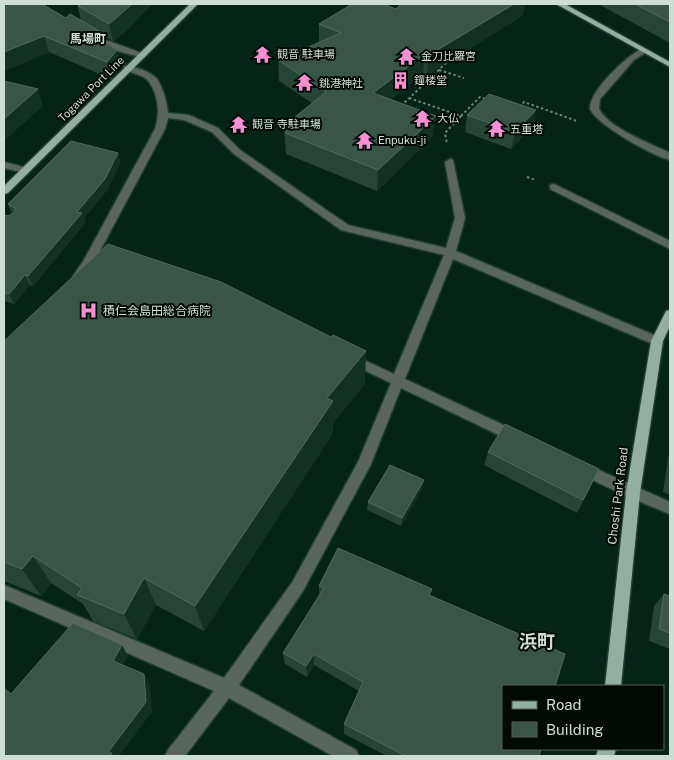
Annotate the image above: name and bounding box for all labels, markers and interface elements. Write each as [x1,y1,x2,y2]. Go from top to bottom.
district label: 馬場町 [70,32,106,46]
temple icon: 観音 駐車場 [253,44,273,64]
temple icon: 金刀比羅宮 [397,46,417,66]
place label: 観音 駐車場 [277,48,335,60]
place label: 金刀比羅宮 [421,50,476,62]
street label: Togawa Port Line [56,54,126,124]
building icon: 鐘楼堂 [390,70,410,90]
temple icon: 銚港神社 [295,73,315,93]
place label: 鐘楼堂 [414,74,447,86]
place label: 銚港神社 [319,77,363,89]
temple icon: 大仏 [413,108,433,128]
place label: 大仏 [437,112,459,124]
temple icon: 観音 寺駐車場 [228,114,248,134]
place label: 観音 寺駐車場 [252,118,321,130]
temple icon: 五重塔 [486,119,506,139]
place label: 五重塔 [510,123,543,135]
temple icon: Enpuku-ji [354,130,374,150]
place label: Enpuku-ji [378,134,426,146]
hospital icon: 積仁会島田総合病院 [79,301,99,321]
place label: 積仁会島田総合病院 [103,304,211,318]
street label: Choshi Park Road [605,447,631,545]
district label: 浜町 [519,631,555,652]
legend [502,685,664,750]
text: Road [546,696,582,713]
text: Building [546,721,604,738]

